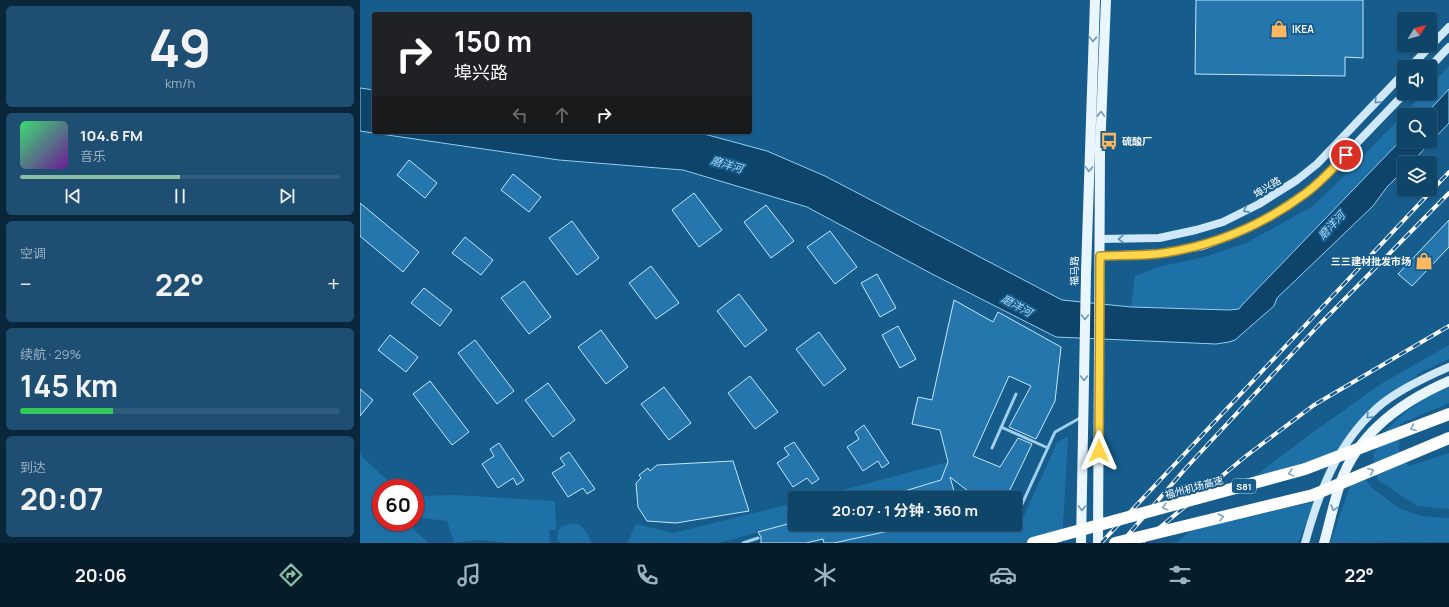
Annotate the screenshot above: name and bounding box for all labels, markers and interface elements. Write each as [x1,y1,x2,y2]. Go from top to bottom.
text: 49 [149,12,211,83]
north arrow [1397,12,1437,52]
map controls [1397,12,1437,196]
shop icon: IKEA [1269,19,1289,39]
text: 150 m [454,22,532,60]
place label: IKEA [1292,22,1314,36]
icon: right [388,28,440,80]
one-way arrow [1089,36,1098,42]
text: 埠兴路 [454,60,508,84]
button: sound [1397,60,1437,100]
text: km/h [165,74,195,92]
one-way arrow [1374,96,1382,104]
icon: left [509,104,531,126]
icon: ahead [551,104,573,126]
icon: right [593,104,615,126]
button: search [1397,108,1437,148]
one-way arrow [1097,111,1106,117]
text: 104.6 FM [80,125,143,146]
bus stop icon: 硫酸厂 [1099,131,1119,151]
place label: 硫酸厂 [1122,134,1152,148]
pin [1329,138,1363,172]
icon: arrive [1335,144,1357,166]
text: 音乐 [80,147,106,165]
water label: 磨洋河 [709,152,747,176]
button: layers [1397,156,1437,196]
one-way arrow [1085,166,1093,172]
street label: 埠兴路 [1251,173,1283,201]
icon: previous [62,185,84,207]
icon: pause [169,185,191,207]
icon: next [276,185,298,207]
one-way arrow [1243,206,1250,213]
water label: 磨洋河 [1314,206,1349,242]
one-way arrow [1118,235,1124,243]
text: 空调 [20,244,46,262]
shop icon: 三三建材批发市场 [1414,251,1434,271]
place label: 三三建材批发市场 [1331,254,1411,268]
street label: 福马路 [1067,256,1081,286]
text: 22° [155,264,204,305]
text: − [20,269,32,299]
text: + [327,269,340,299]
water label: 磨洋河 [999,290,1037,321]
one-way arrow [1081,314,1089,320]
text: 续航 · 29% [20,345,81,363]
text: 145 km [20,365,118,406]
one-way arrow [1080,375,1088,381]
one-way arrow [1366,411,1374,419]
one-way arrow [1409,424,1416,432]
position arrow [1078,430,1120,472]
text: 到达 [20,458,46,476]
one-way arrow [1368,467,1375,475]
one-way arrow [1287,469,1294,477]
street label: 福州机场高速 [1163,472,1225,502]
text: 20:07 [20,478,104,519]
speed limit sign: 60 [372,479,424,531]
road number: S81 [1232,479,1256,493]
text: 20:07 · 1 分钟 · 360 m [832,500,978,521]
one-way arrow [1162,503,1168,511]
one-way arrow [1330,504,1339,511]
one-way arrow [1078,505,1086,511]
one-way arrow [1218,514,1224,522]
icon: directions [277,561,305,589]
icon: music [455,561,483,589]
icon: phone [633,561,661,589]
icon: climate [811,561,839,589]
icon: car [989,561,1017,589]
icon: filters [1166,561,1194,589]
text: 20:06 [75,563,127,587]
text: 22° [1344,563,1374,587]

